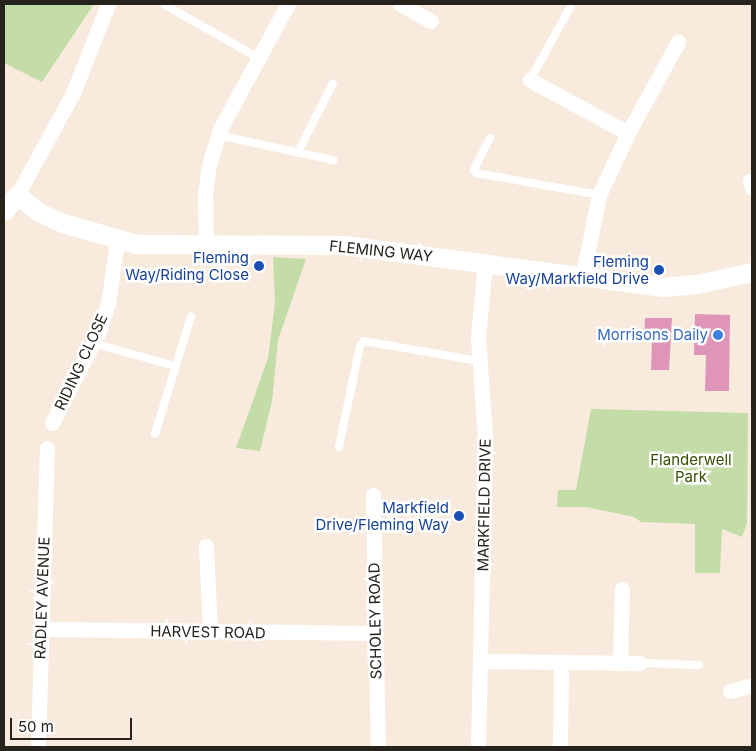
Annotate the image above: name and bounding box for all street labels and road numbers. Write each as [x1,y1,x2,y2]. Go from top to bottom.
street label: FLEMING WAY [328,237,434,265]
street label: RIDING CLOSE [51,311,111,413]
street label: MARKFIELD DRIVE [474,438,494,572]
street label: RADLEY AVENUE [31,536,53,660]
street label: SCHOLEY ROAD [365,562,385,680]
street label: HARVEST ROAD [150,622,266,642]

